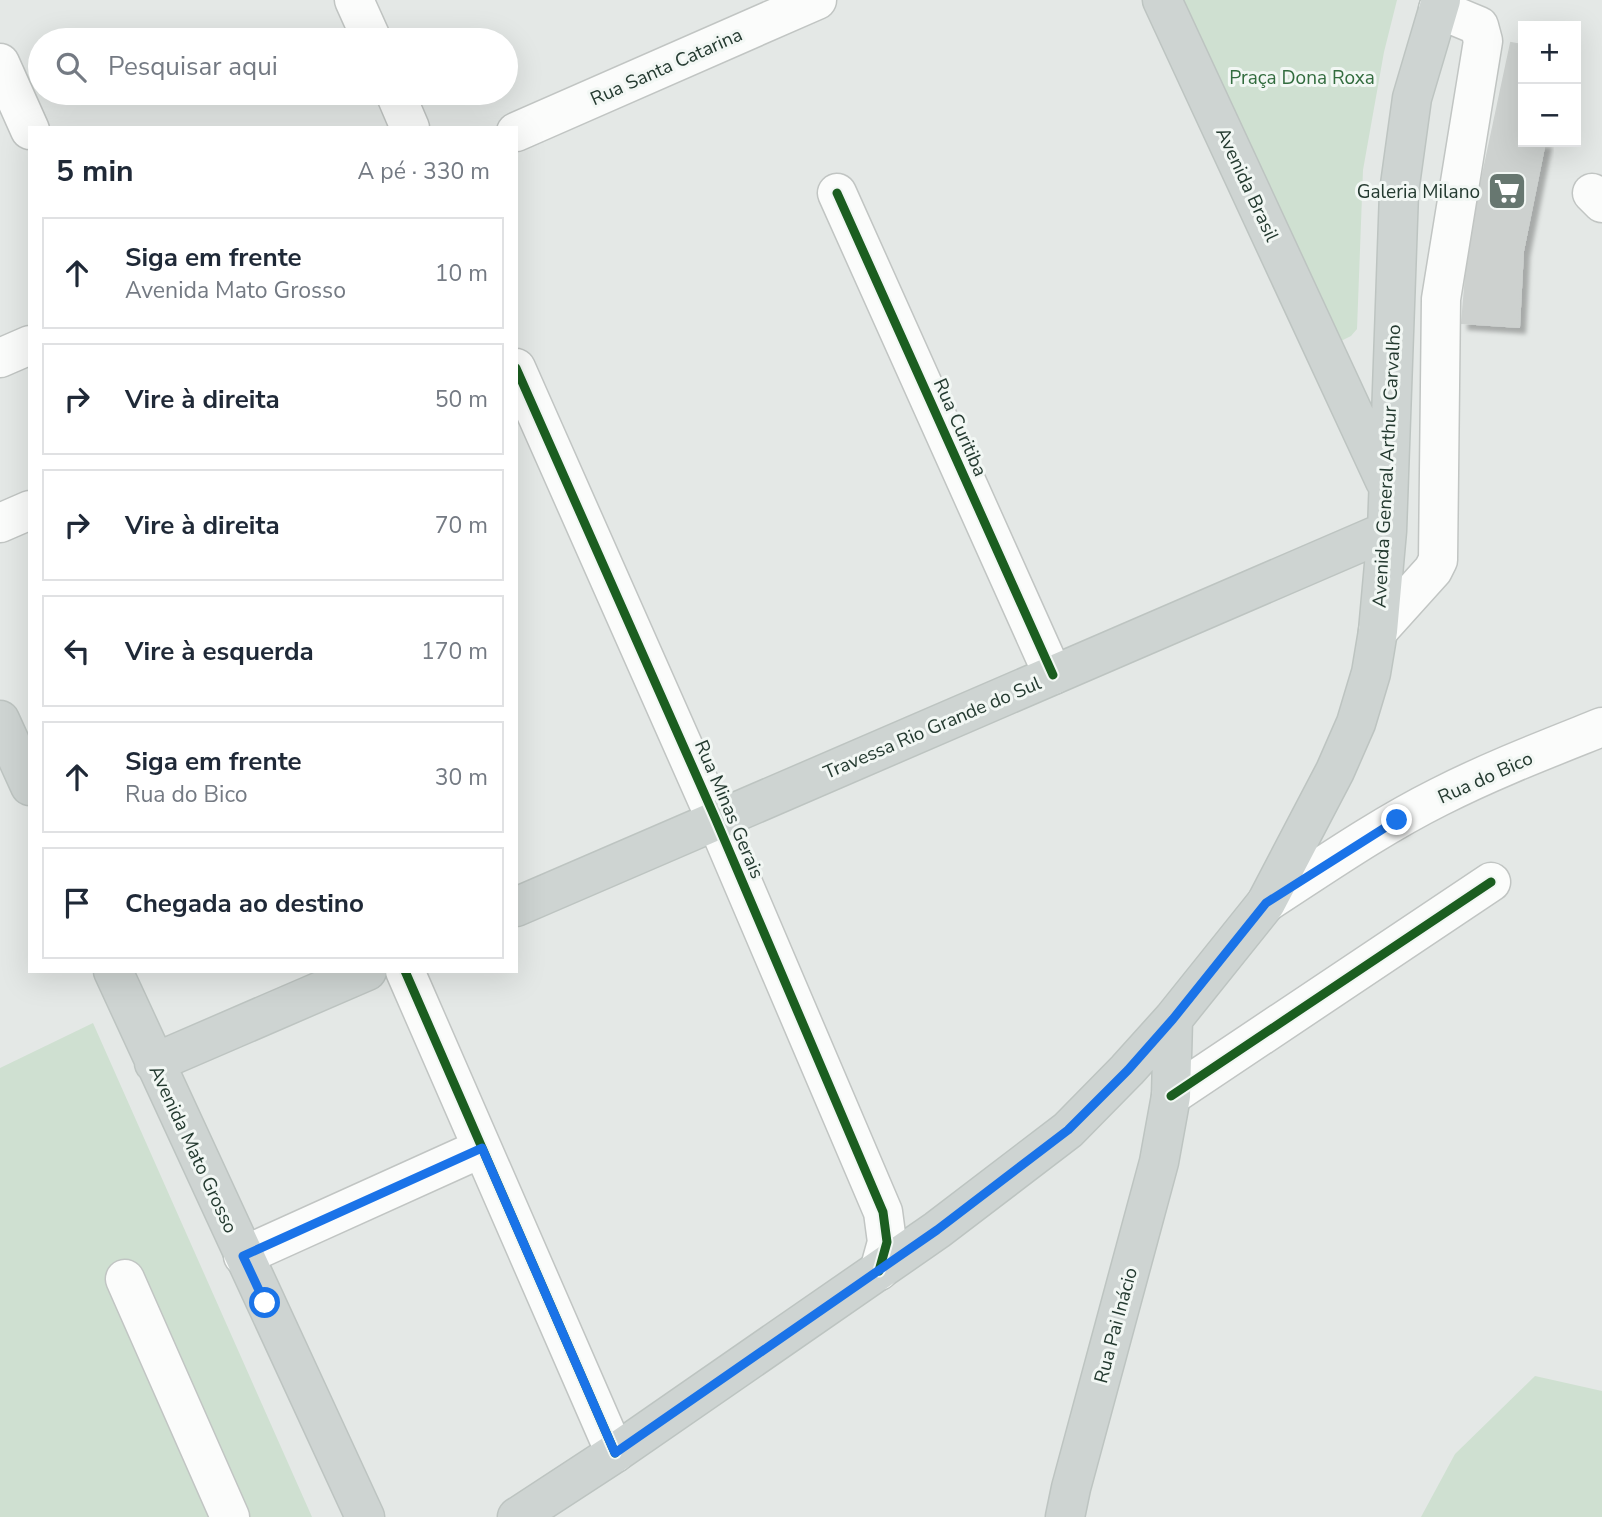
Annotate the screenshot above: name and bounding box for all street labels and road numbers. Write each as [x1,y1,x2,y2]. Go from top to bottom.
street label: Rua Santa Catarina [586,22,747,112]
street label: Avenida Brasil [1209,123,1285,246]
street label: Avenida General Arthur Carvalho [1367,324,1407,609]
street label: Rua Curitiba [927,374,993,481]
street label: Travessa Rio Grande do Sul [820,670,1046,786]
street label: Rua Minas Gerais [688,736,770,883]
street label: Rua do Bico [1434,745,1537,810]
street label: Avenida Mato Grosso [143,1061,243,1238]
street label: Rua Pai Inácio [1088,1265,1144,1386]

